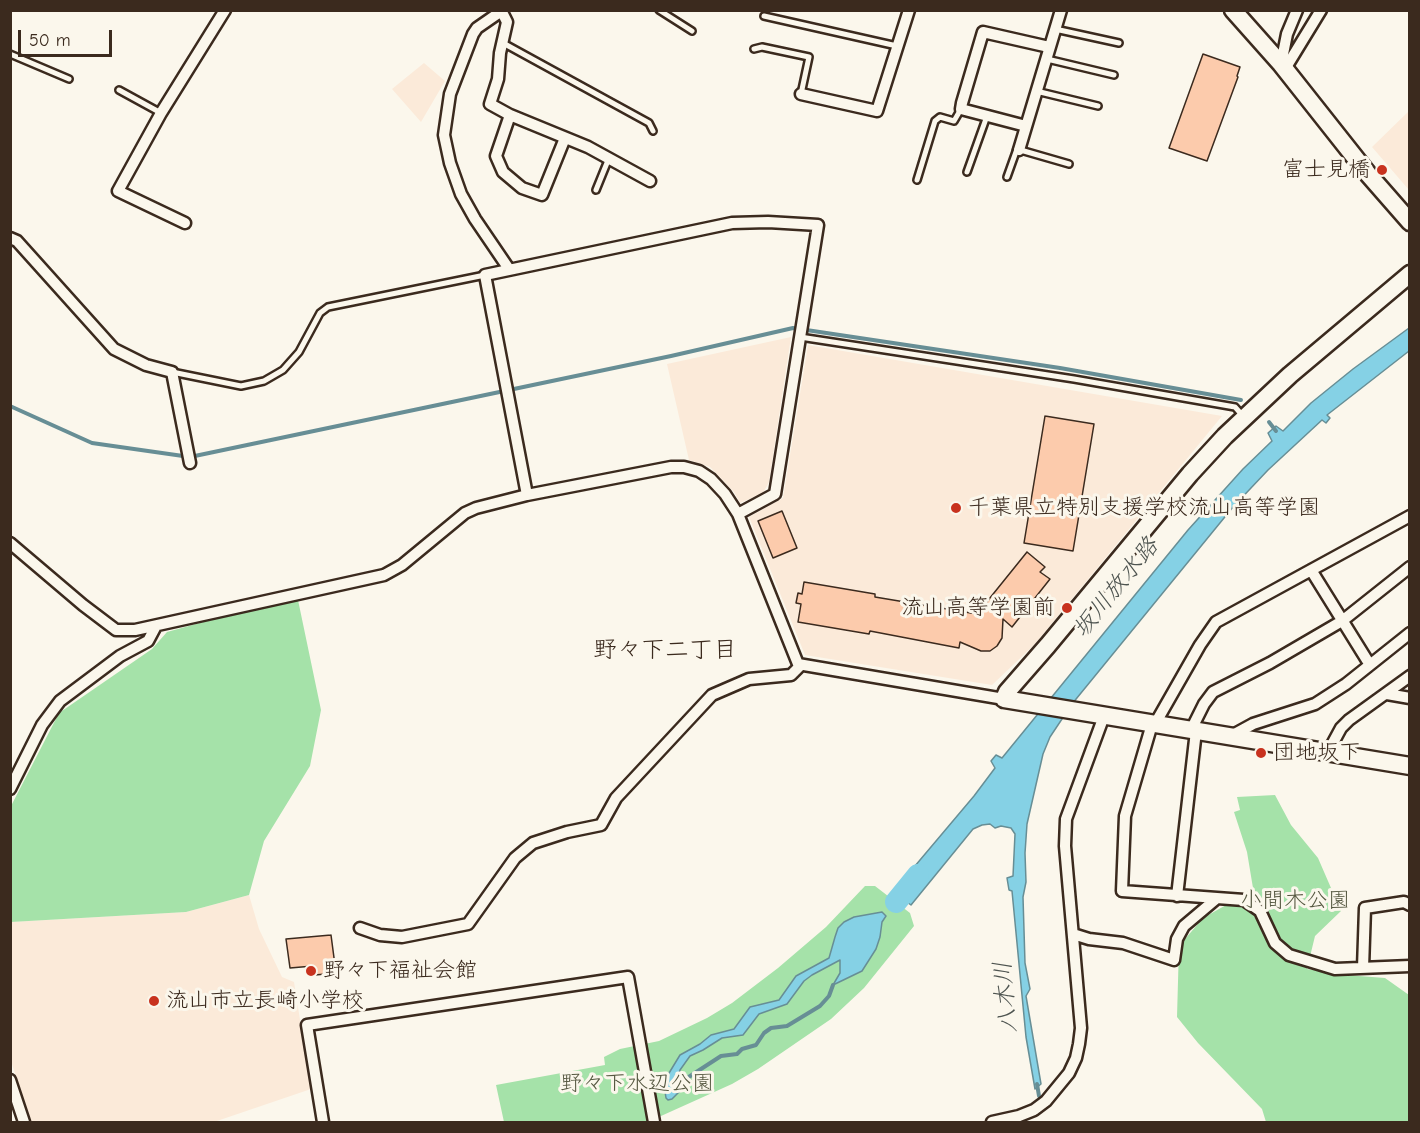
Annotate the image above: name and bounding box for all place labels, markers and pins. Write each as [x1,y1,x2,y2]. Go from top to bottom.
place label: 富士見橋 [1282,157,1370,183]
marker: 富士見橋 [1375,163,1389,177]
place label: 千葉県立特別支援学校流山高等学園 [968,495,1320,521]
marker: 千葉県立特別支援学校流山高等学園 [949,501,963,515]
place label: 流山高等学園前 [901,595,1055,621]
marker: 流山高等学園前 [1060,601,1074,615]
place label: 団地坂下 [1273,740,1361,766]
marker: 団地坂下 [1254,746,1268,760]
place label: 野々下福祉会館 [323,958,477,984]
marker: 野々下福祉会館 [304,964,318,978]
place label: 流山市立長崎小学校 [166,988,364,1014]
marker: 流山市立長崎小学校 [147,994,161,1008]

